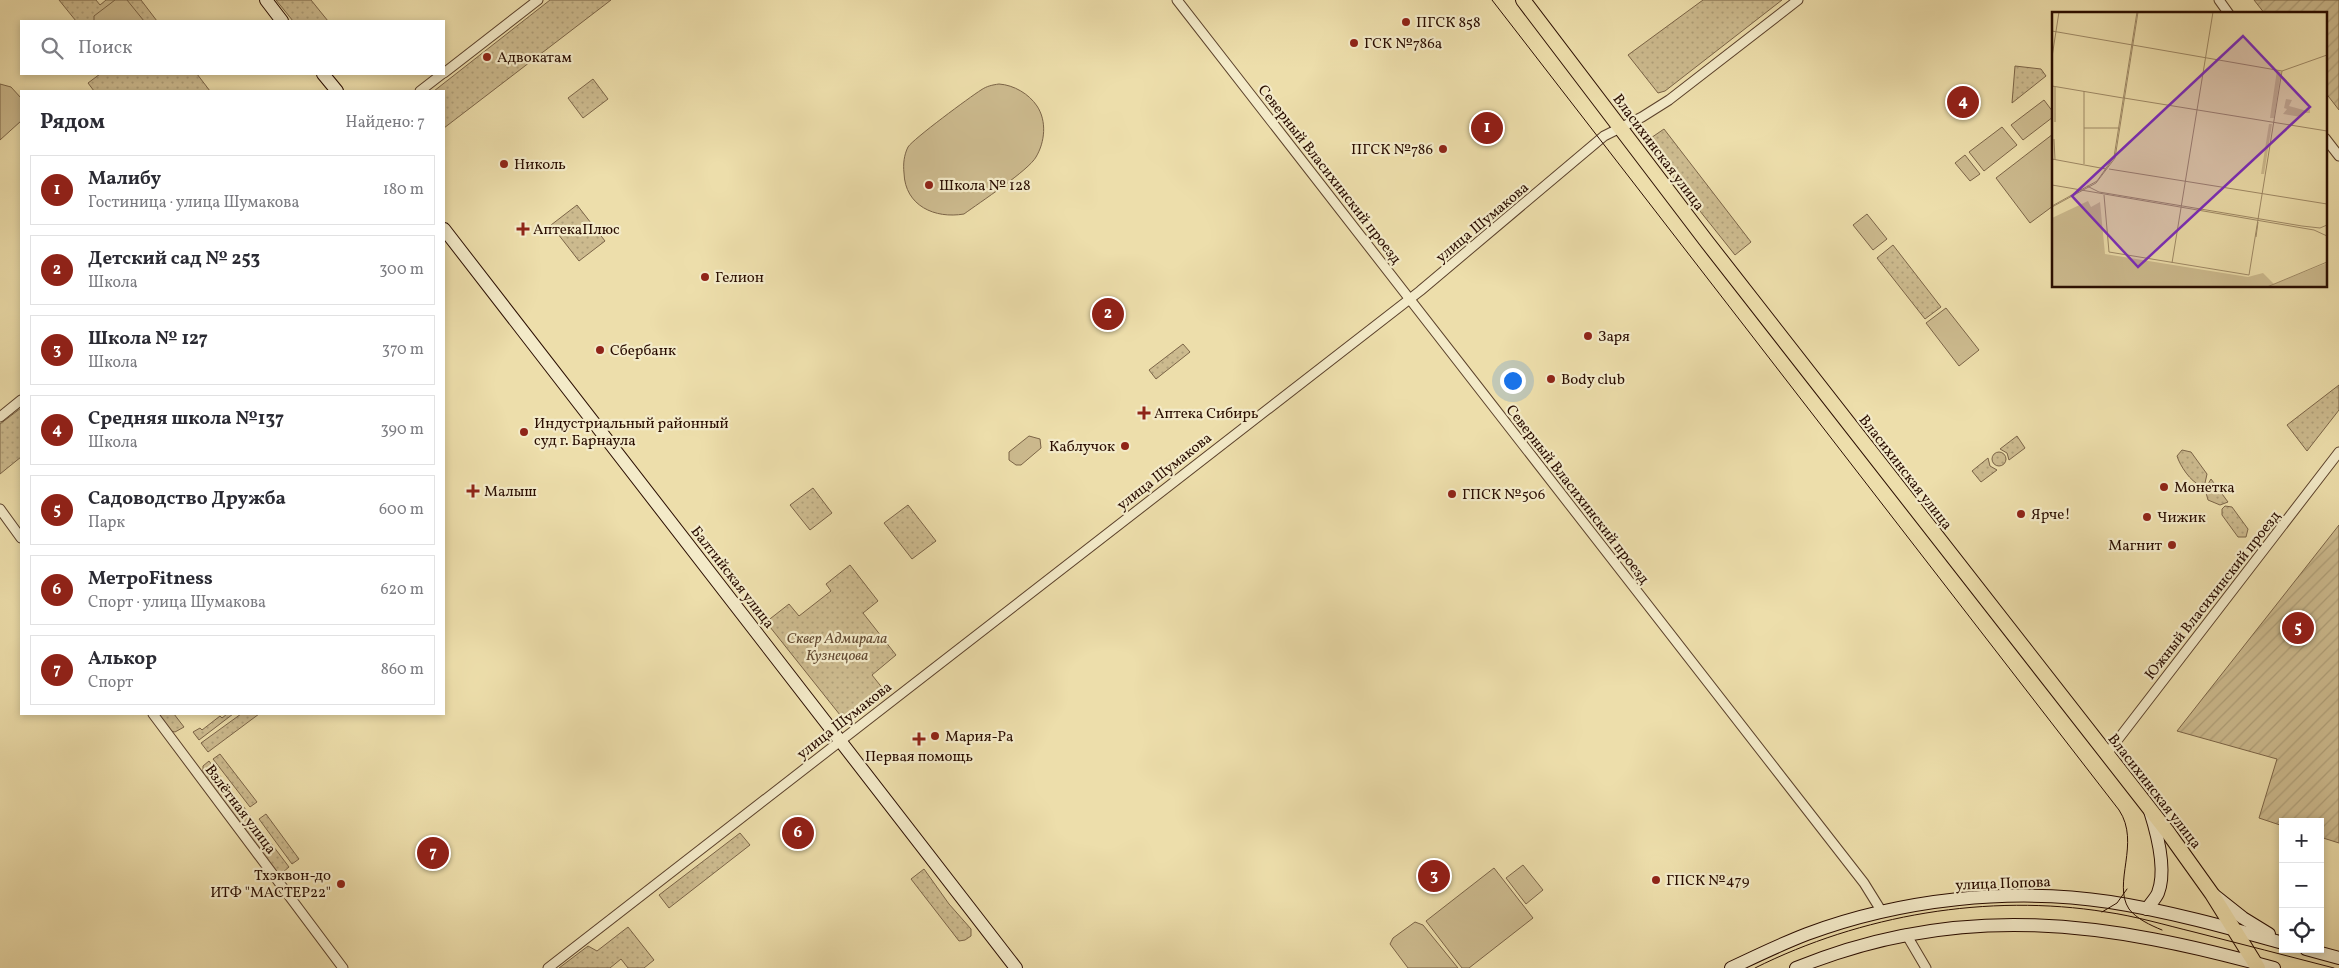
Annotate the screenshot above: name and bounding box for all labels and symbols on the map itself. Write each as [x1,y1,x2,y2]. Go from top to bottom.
inset map [2052,12,2326,288]
place label: ПГСК 858 [1416,13,1481,34]
marker: ПГСК 858 [1400,16,1412,28]
place label: ГСК №786а [1364,34,1442,55]
marker: ГСК №786а [1348,37,1360,49]
place label: Адвокатам [497,48,572,69]
marker: Адвокатам [481,51,493,63]
street label: Северный Власихинский проезд [1252,81,1406,269]
pin: 4 [1947,83,1979,121]
street label: Власихинская улица [1607,90,1709,216]
pin: 1 [1471,109,1503,147]
place label: ПГСК №786 [1351,140,1433,161]
marker: ПГСК №786 [1437,143,1449,155]
place label: Николь [514,155,566,176]
marker: Николь [498,158,510,170]
place label: Школа № 128 [939,176,1031,197]
street label: улица Шумакова [1432,178,1534,268]
marker: Школа № 128 [923,179,935,191]
place label: АптекаПлюс [533,220,620,241]
marker: АптекаПлюс [517,223,529,235]
place label: Гелион [715,268,764,289]
marker: Гелион [699,271,711,283]
pin: 2 [1092,295,1124,333]
place label: Заря [1598,327,1630,348]
marker: Заря [1582,330,1594,342]
place label: Сбербанк [610,341,676,362]
marker: Сбербанк [594,344,606,356]
your location [1500,368,1526,394]
place label: Body club [1561,370,1625,391]
marker: Body club [1545,373,1557,385]
street label: Северный Власихинский проезд [1500,401,1654,589]
place label: Аптека Сибирь [1154,404,1258,425]
marker: Аптека Сибирь [1138,407,1150,419]
street label: Власихинская улица [1853,411,1957,535]
place label: Индустриальный районный суд г. Барнаула [534,414,729,452]
marker: Индустриальный районный суд г. Барнаула [518,426,530,438]
street label: улица Шумакова [1113,428,1217,516]
place label: Каблучок [1049,437,1115,458]
marker: Каблучок [1119,440,1131,452]
place label: Монетка [2174,478,2235,499]
marker: Монетка [2158,481,2170,493]
place label: Малыш [484,482,537,503]
marker: Малыш [466,484,480,498]
place label: ГПСК №506 [1462,485,1545,506]
marker: ГПСК №506 [1446,488,1458,500]
place label: Ярче! [2031,505,2071,526]
street label: Южный Власихинский проезд [2140,507,2286,685]
marker: Ярче! [2015,508,2027,520]
place label: Чижик [2157,508,2206,529]
marker: Чижик [2141,511,2153,523]
street label: Балтийская улица [685,522,779,634]
place label: Магнит [2108,536,2162,557]
marker: Магнит [2166,539,2178,551]
pin: 5 [2282,609,2314,647]
park label: Сквер Адмирала Кузнецова [787,629,887,667]
street label: улица Шумакова [793,677,897,765]
place label: Мария-Ра [945,727,1014,748]
marker: Мария-Ра [929,730,941,742]
street label: Власихинская улица [2102,730,2206,854]
marker: Первая помощь [913,733,925,745]
place label: Первая помощь [865,747,973,768]
street label: Взлётная улица [199,761,280,859]
pin: 6 [782,814,814,852]
pin: 7 [417,834,449,872]
pin: 3 [1418,857,1450,895]
place label: Тхэквон-до ИТФ "МАСТЕР22" [210,866,331,904]
place label: ГПСК №479 [1666,871,1750,892]
street label: улица Попова [1955,872,2051,897]
marker: ГПСК №479 [1650,874,1662,886]
marker: Тхэквон-до ИТФ "МАСТЕР22" [335,878,347,890]

